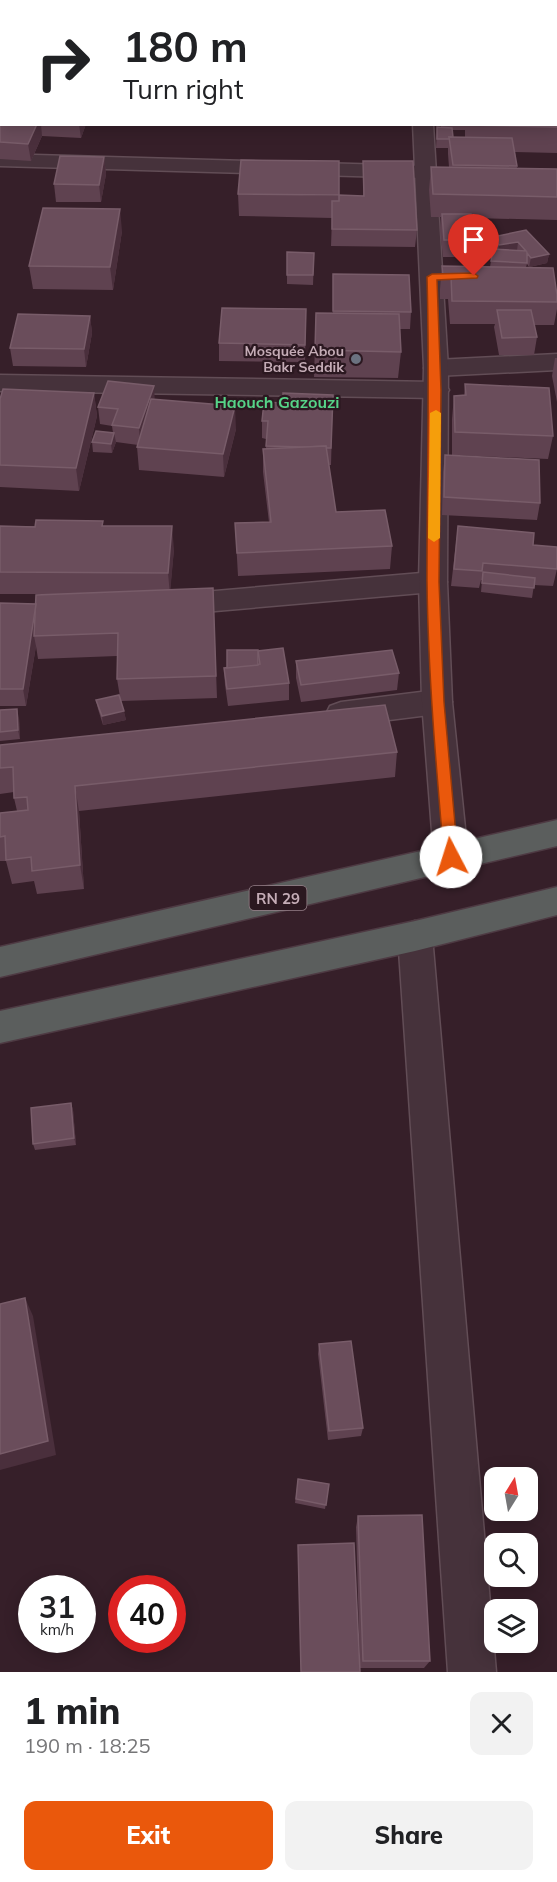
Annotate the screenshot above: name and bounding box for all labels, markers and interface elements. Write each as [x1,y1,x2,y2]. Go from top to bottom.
text: 180 m [123,20,248,73]
icon: right [24,24,102,102]
text: Turn right [123,72,243,106]
pin [448,214,499,276]
icon: arrive [457,223,490,256]
place label: Mosquée Abou Bakr Seddik [245,342,344,376]
marker: Mosquée Abou Bakr Seddik [349,352,363,366]
district label: Haouch Gazouzi [214,392,340,412]
position arrow [419,825,483,889]
road number: RN 29 [250,886,306,910]
north arrow [484,1467,538,1521]
map controls [484,1467,538,1653]
button: search [484,1533,538,1587]
speed limit sign: 40 [108,1575,186,1653]
text: 31 [39,1588,75,1626]
button: layers [484,1599,538,1653]
text: km/h [40,1620,74,1639]
text: 1 min [24,1688,120,1733]
button: close [470,1692,533,1755]
text: 190 m · 18:25 [24,1733,150,1758]
button: Exit [24,1801,273,1870]
button: Share [285,1801,533,1870]

